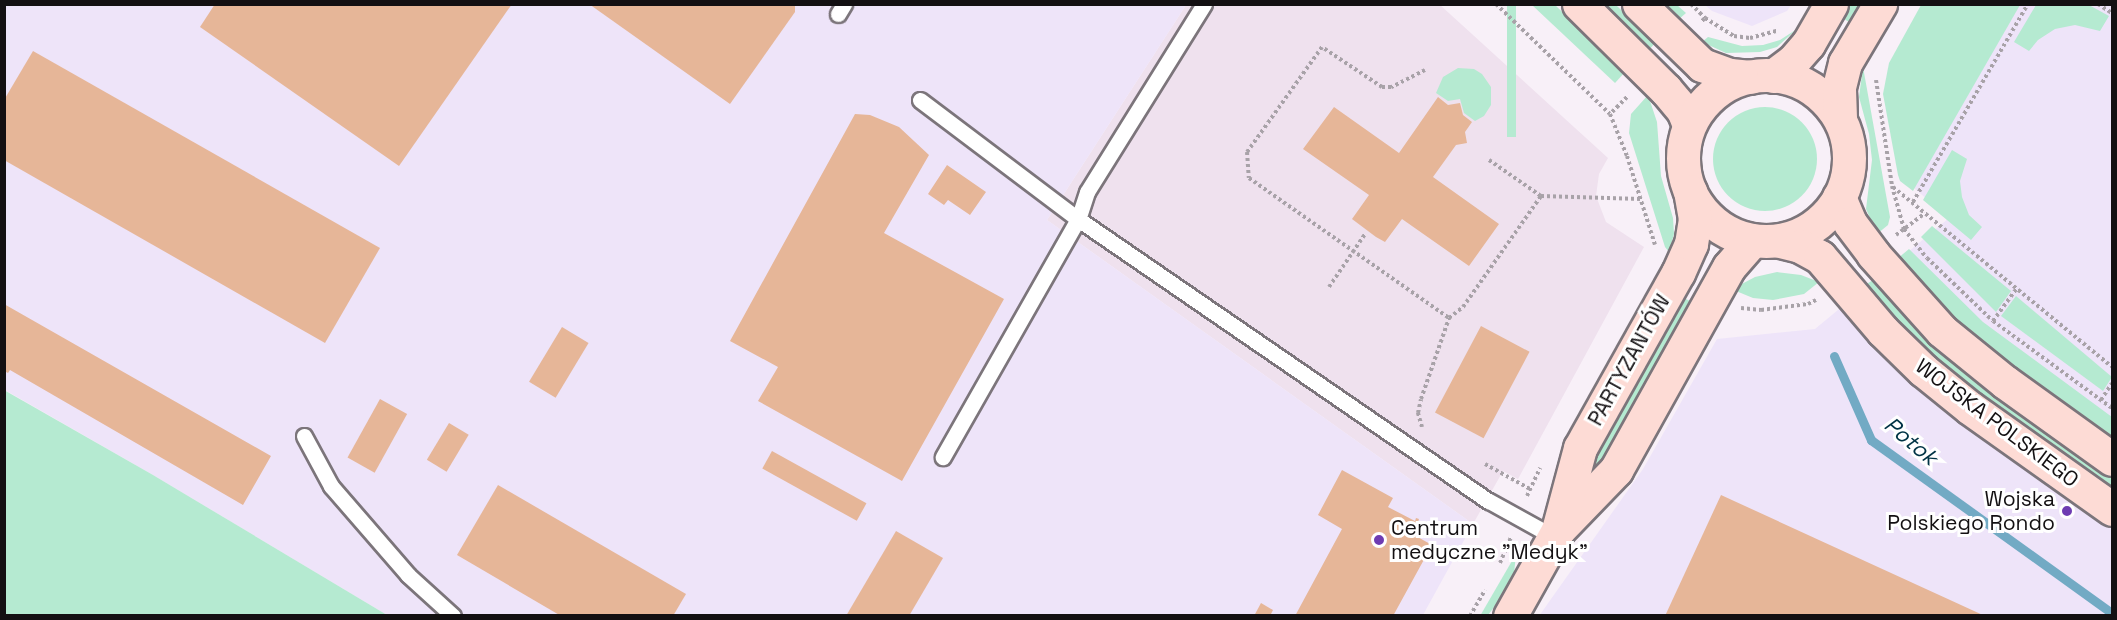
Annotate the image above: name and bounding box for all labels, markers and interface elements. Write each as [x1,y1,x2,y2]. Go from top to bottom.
street label: PARTYZANTÓW [1583,290,1675,430]
street label: WOJSKA POLSKIEGO [1910,353,2084,493]
water label: Potok [1879,411,1943,471]
place label: Wojska Polskiego Rondo [1887,486,2055,536]
marker: Wojska Polskiego Rondo [2060,504,2074,518]
place label: Centrum medyczne "Medyk" [1391,515,1588,565]
marker: Centrum medyczne "Medyk" [1372,533,1386,547]

